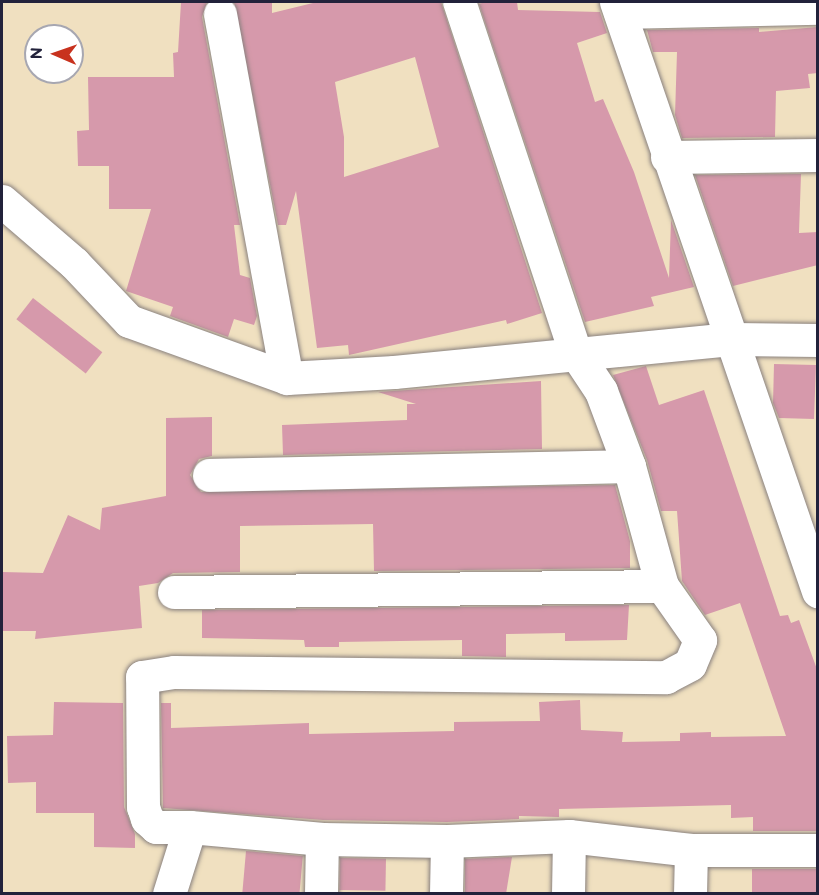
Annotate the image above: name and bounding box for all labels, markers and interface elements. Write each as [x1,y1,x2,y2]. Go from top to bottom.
north arrow [24,24,84,84]
text: N [28,47,47,60]

